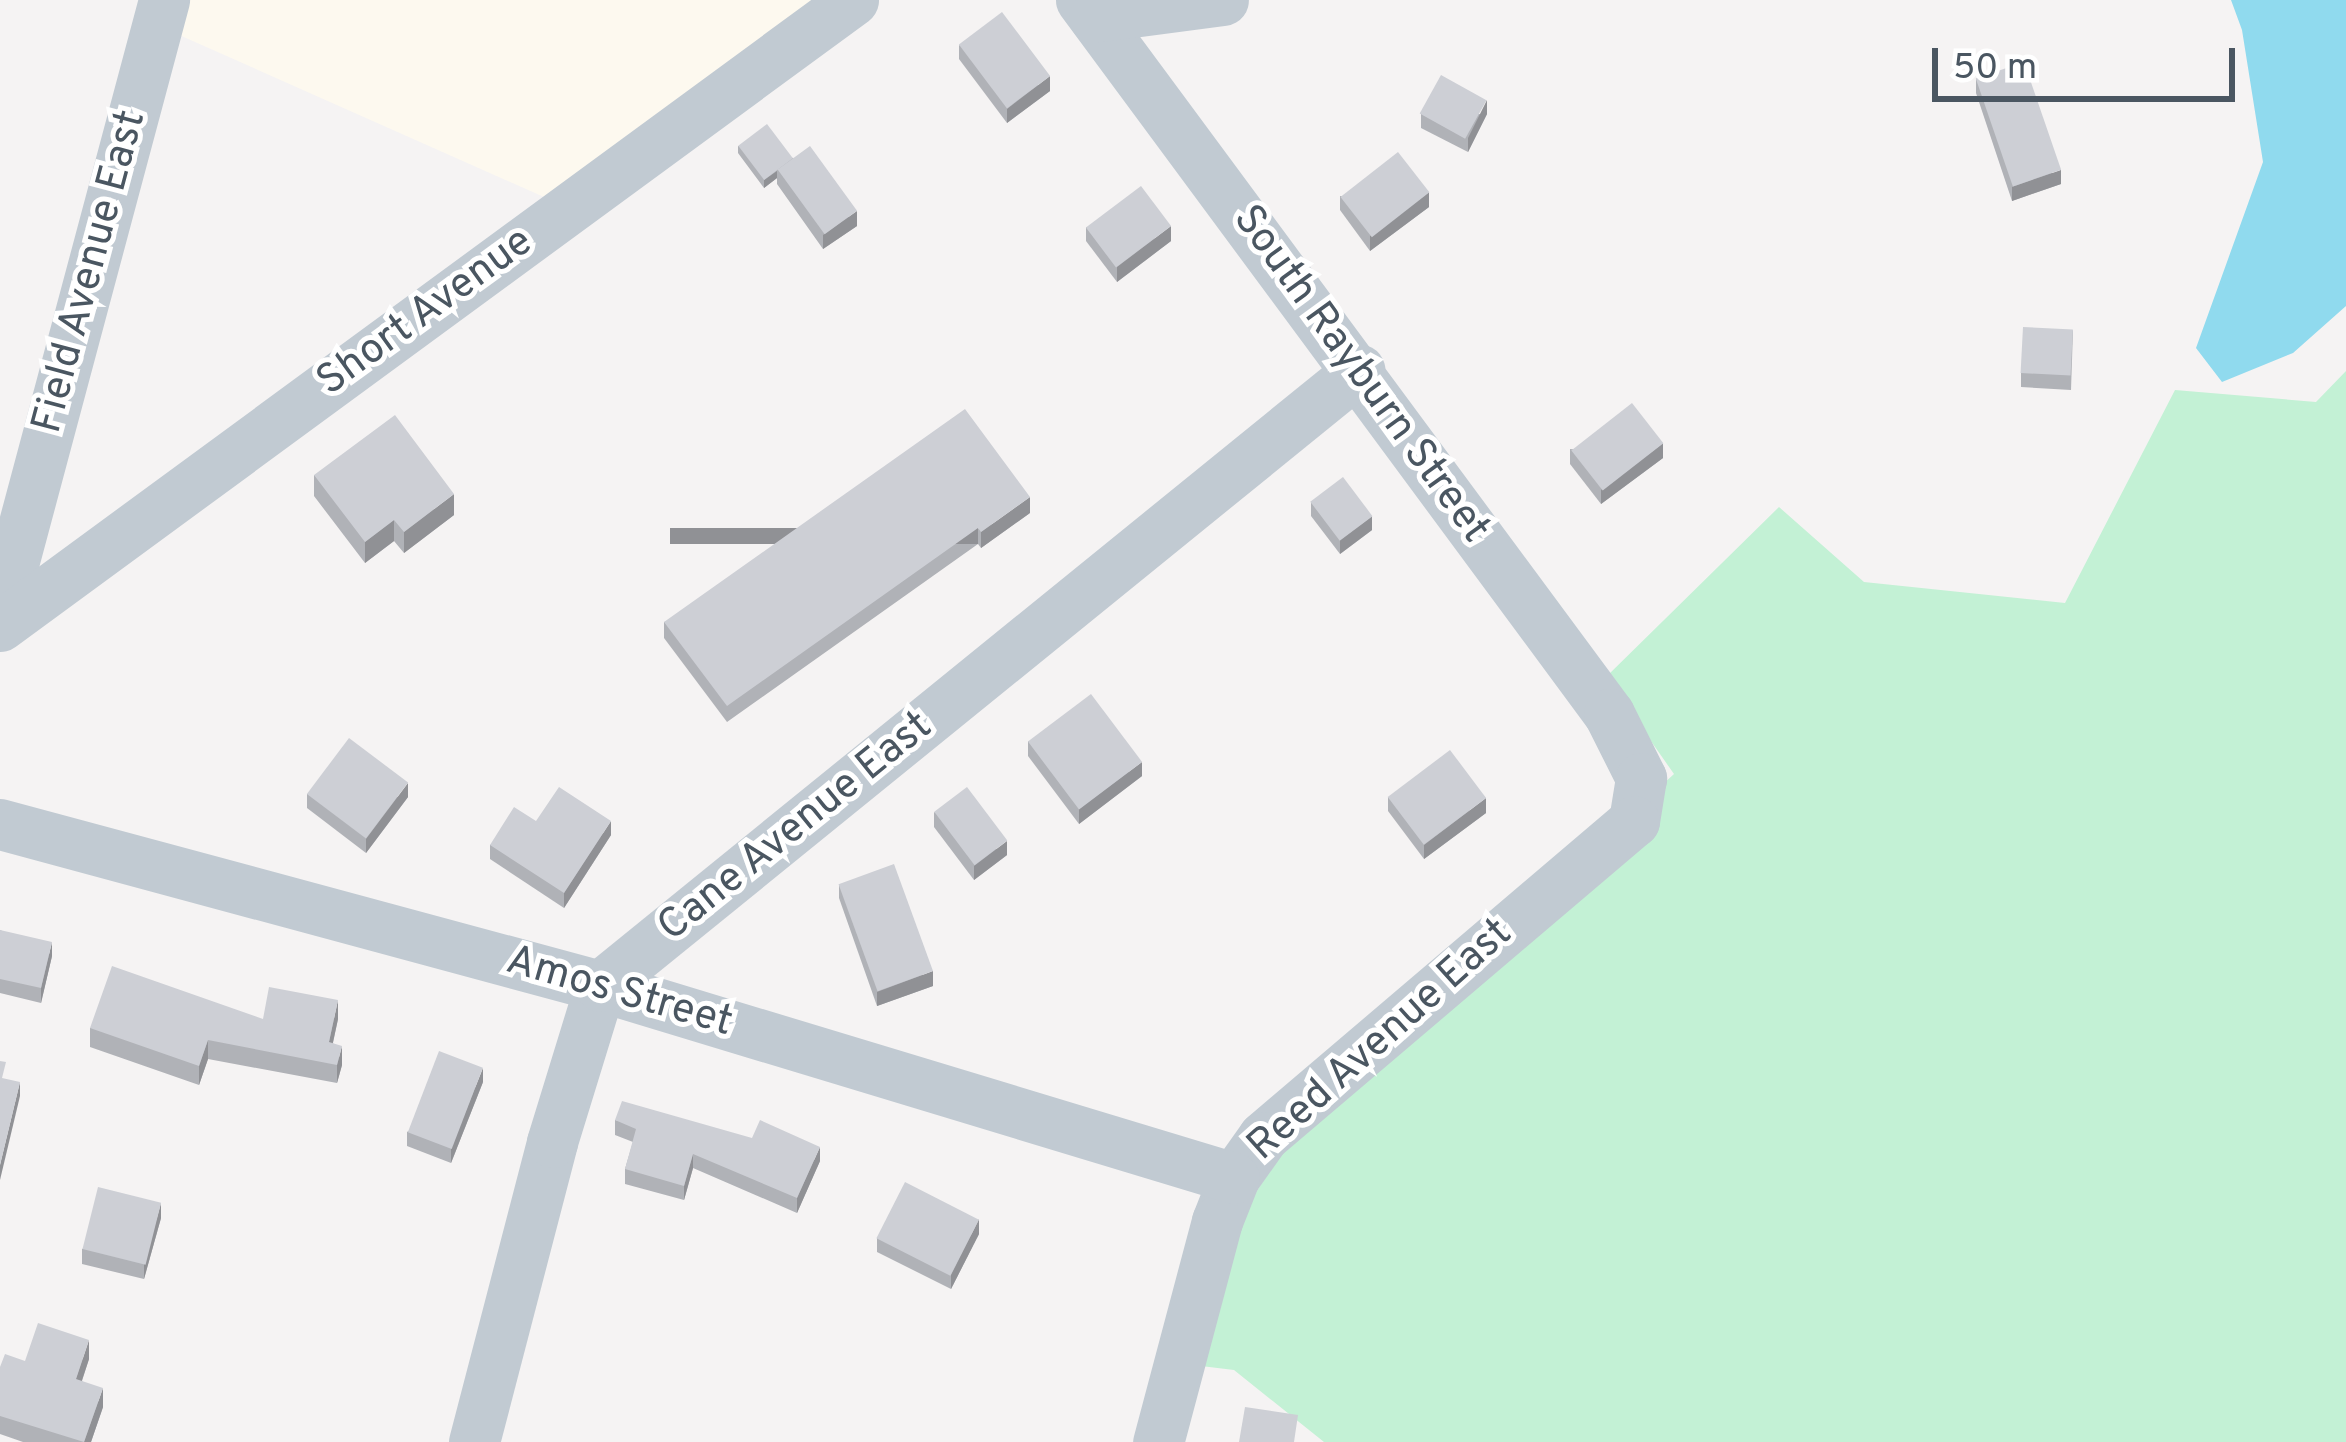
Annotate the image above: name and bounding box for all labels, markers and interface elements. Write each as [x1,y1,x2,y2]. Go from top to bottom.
scale bar [1938,24,2241,98]
text: 50 m [1953,46,2037,92]
street label: Field Avenue East [23,104,159,440]
street label: South Rayburn Street [1221,197,1499,553]
street label: Short Avenue [308,217,544,409]
street label: Cane Avenue East [648,702,944,954]
street label: Reed Avenue East [1238,909,1524,1173]
street label: Amos Street [500,937,738,1049]

